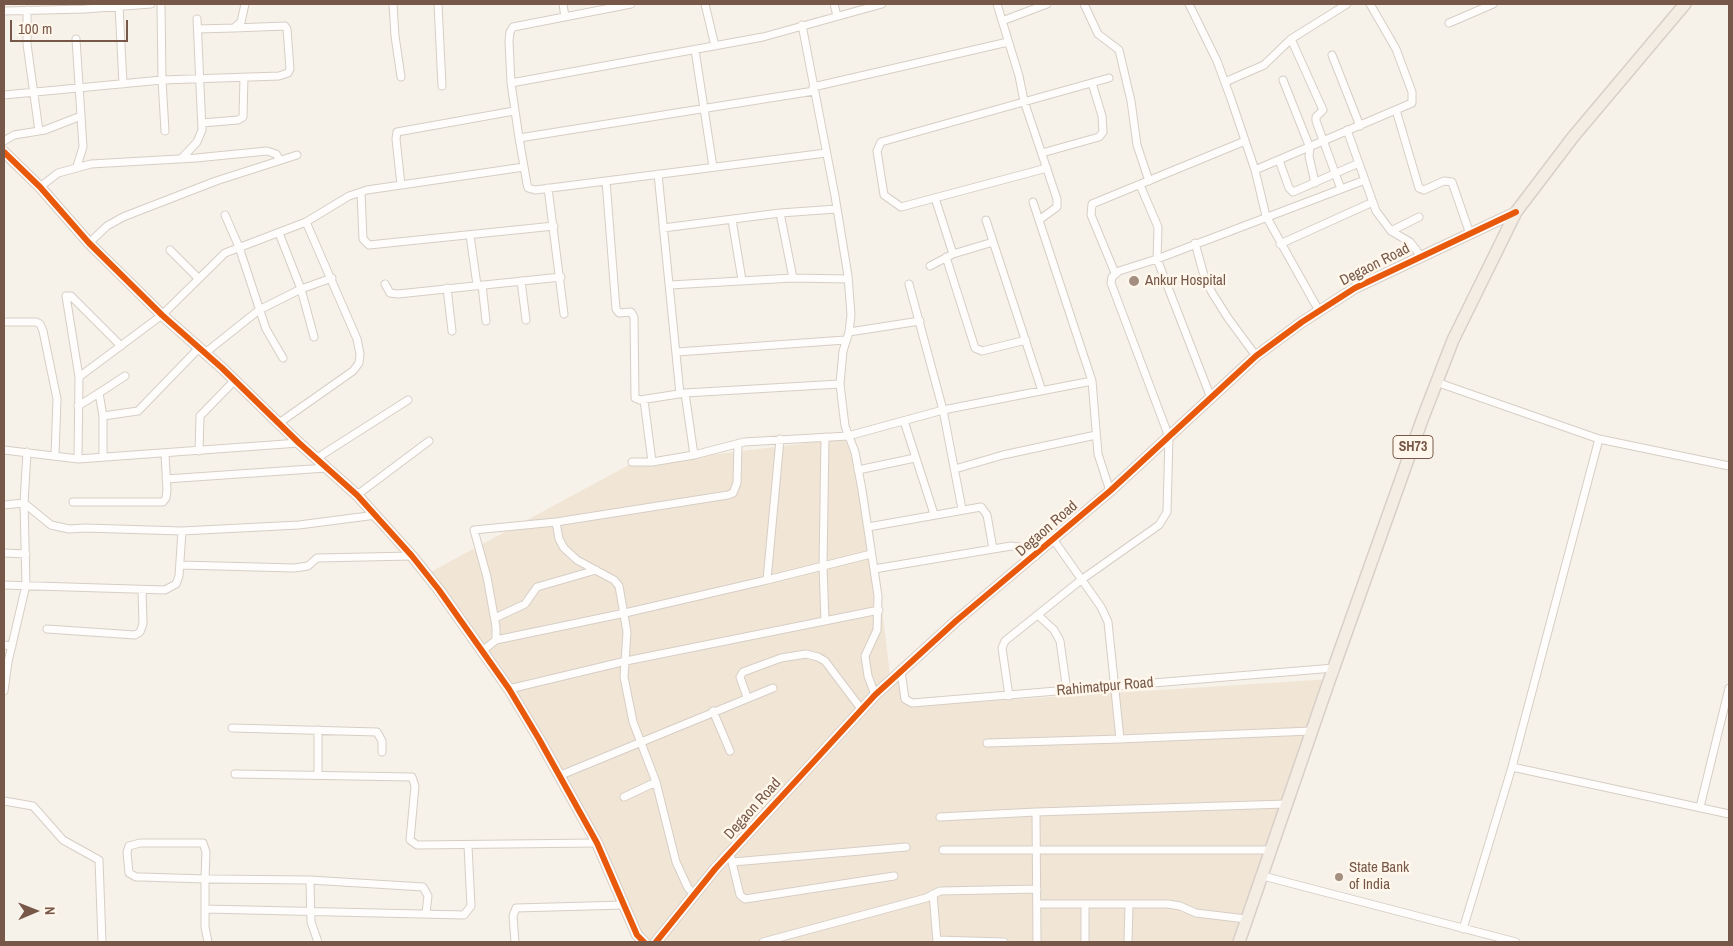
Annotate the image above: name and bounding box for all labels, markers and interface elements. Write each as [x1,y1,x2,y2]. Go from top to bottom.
scale bar [12,10,130,42]
text: 100 m [18,18,52,39]
street label: Degaon Road [1337,240,1413,290]
place label: Ankur Hospital [1145,272,1226,290]
marker: Ankur Hospital [1127,274,1141,288]
road number: SH73 [1393,436,1433,458]
street label: Degaon Road [1012,497,1082,561]
street label: Rahimatpur Road [1056,674,1154,700]
street label: Degaon Road [721,775,785,843]
place label: State Bank of India [1349,859,1409,894]
marker: State Bank of India [1333,871,1345,883]
north arrow [10,886,60,936]
text: N [41,906,59,915]

